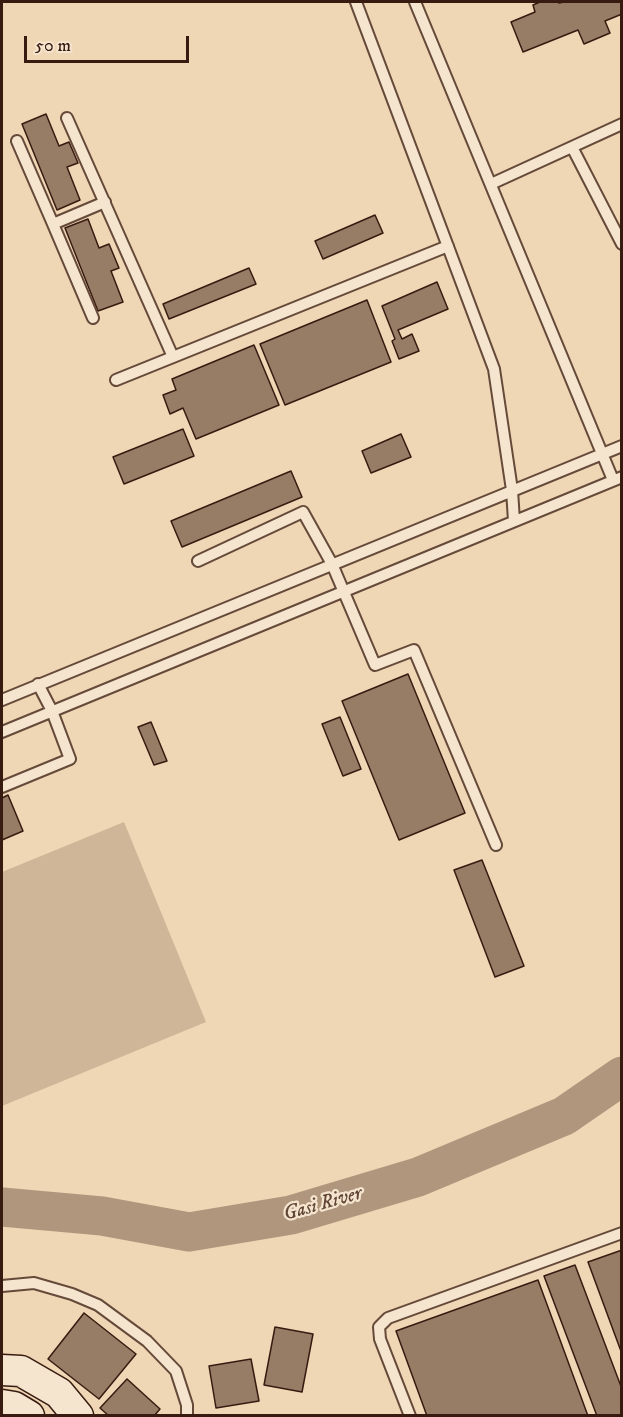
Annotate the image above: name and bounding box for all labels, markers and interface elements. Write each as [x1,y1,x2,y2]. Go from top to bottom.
scale bar [27,24,192,62]
text: 50 m [35,35,71,57]
water label: Gasi River [281,1182,365,1228]

